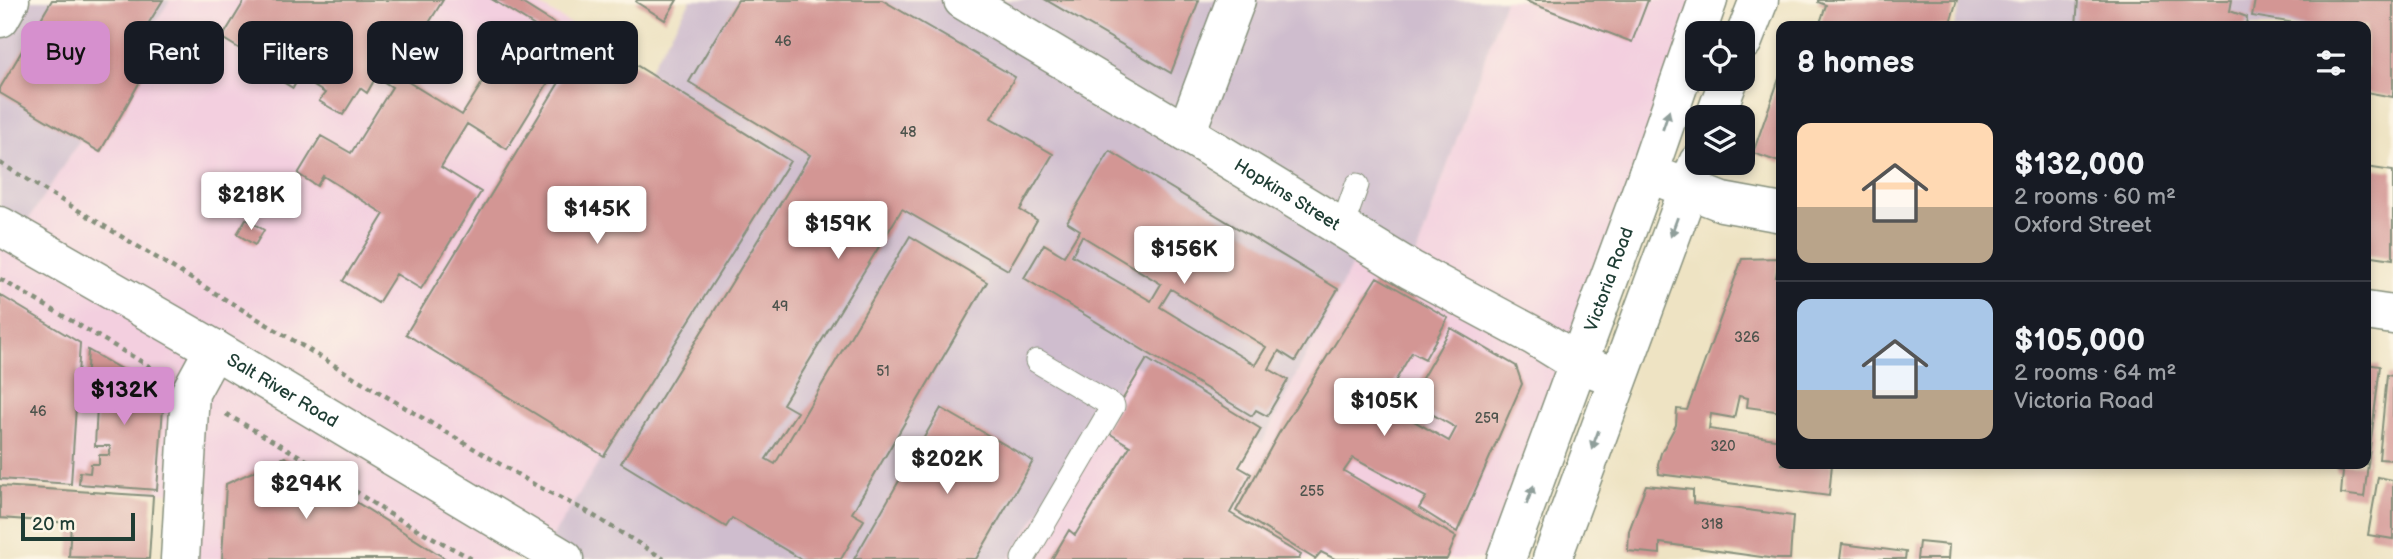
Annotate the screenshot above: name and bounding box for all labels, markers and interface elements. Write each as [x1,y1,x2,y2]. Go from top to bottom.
chip: Buy [21,21,110,84]
chip: Rent [124,21,224,84]
chip: Filters [238,21,353,84]
chip: New [367,21,463,84]
chip: Apartment [477,21,638,84]
map controls [1685,21,1755,175]
button: locate [1685,21,1755,91]
house number: 46 [774,33,792,50]
icon: filters [2312,44,2350,82]
text: 8 homes [1797,45,1914,81]
button: layers [1685,105,1755,175]
one-way arrow [1661,110,1672,131]
house number: 48 [900,124,916,141]
text: $132,000 [2014,147,2145,183]
icon: home [1853,151,1937,235]
street label: Hopkins Street [1230,155,1344,235]
pin: $218K [202,173,300,232]
text: $218K [217,181,285,209]
text: 2 rooms · 60 m² [2014,183,2176,211]
pin: $145K [548,187,646,246]
text: $145K [563,195,631,223]
pin: $159K [789,202,887,261]
text: $159K [804,210,872,238]
text: Oxford Street [2014,211,2152,239]
one-way arrow [1668,216,1679,237]
street label: Victoria Road [1581,224,1638,335]
pin: $156K [1135,226,1233,286]
text: $156K [1150,235,1218,263]
house number: 49 [772,298,788,315]
text: $105,000 [2014,323,2145,359]
icon: home [1853,327,1937,411]
house number: 326 [1734,329,1760,346]
street label: Salt River Road [223,349,342,432]
text: 2 rooms · 64 m² [2014,359,2176,387]
house number: 51 [876,363,890,380]
pin: $132K [75,368,173,427]
text: $132K [90,376,158,404]
pin: $105K [1335,378,1433,438]
text: $105K [1350,387,1418,415]
text: Victoria Road [2014,387,2154,415]
house number: 46 [29,403,47,420]
house number: 259 [1475,410,1499,427]
one-way arrow [1589,430,1600,451]
pin: $202K [898,436,996,496]
house number: 320 [1710,438,1736,455]
text: $202K [911,445,983,473]
pin: $294K [257,462,355,521]
text: $294K [270,470,342,498]
house number: 255 [1300,483,1324,500]
one-way arrow [1524,484,1535,505]
scale bar [21,510,135,542]
text: 20 m [32,513,75,536]
house number: 318 [1701,516,1723,533]

